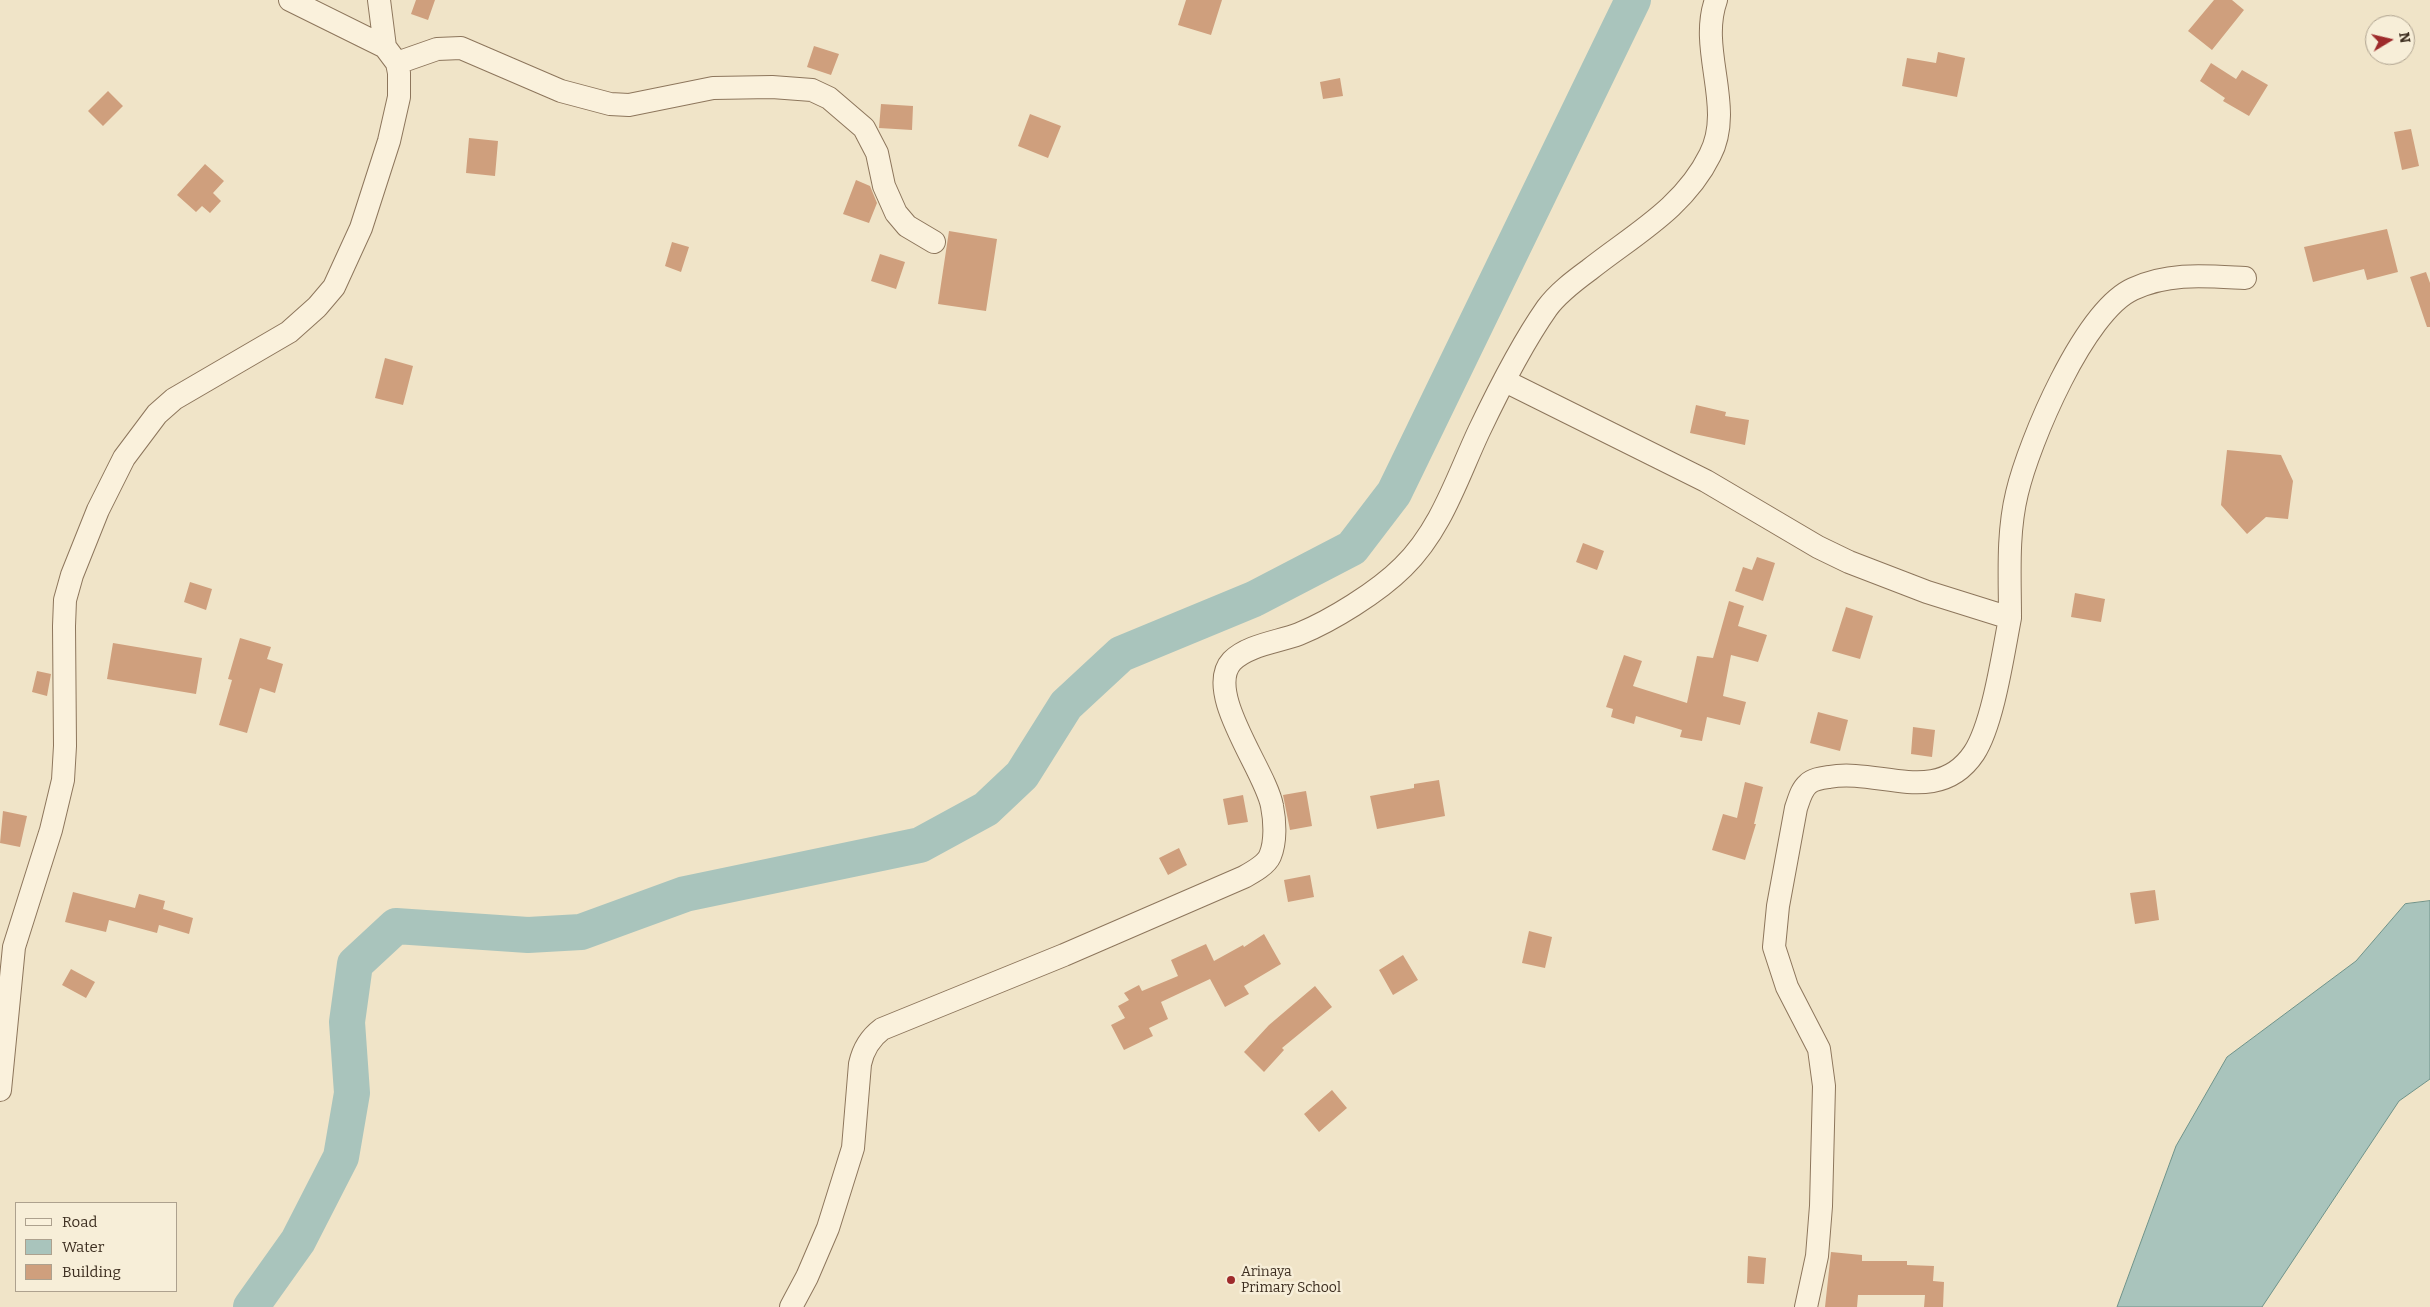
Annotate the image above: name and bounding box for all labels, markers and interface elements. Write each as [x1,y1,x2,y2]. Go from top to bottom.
north arrow [2365,15,2415,65]
text: N [2395,31,2414,44]
legend [15,1202,178,1292]
text: Road [62,1213,97,1231]
text: Water [62,1238,104,1256]
text: Building [62,1263,121,1281]
place label: Arinaya Primary School [1241,1264,1341,1296]
marker: Arinaya Primary School [1225,1274,1237,1286]

